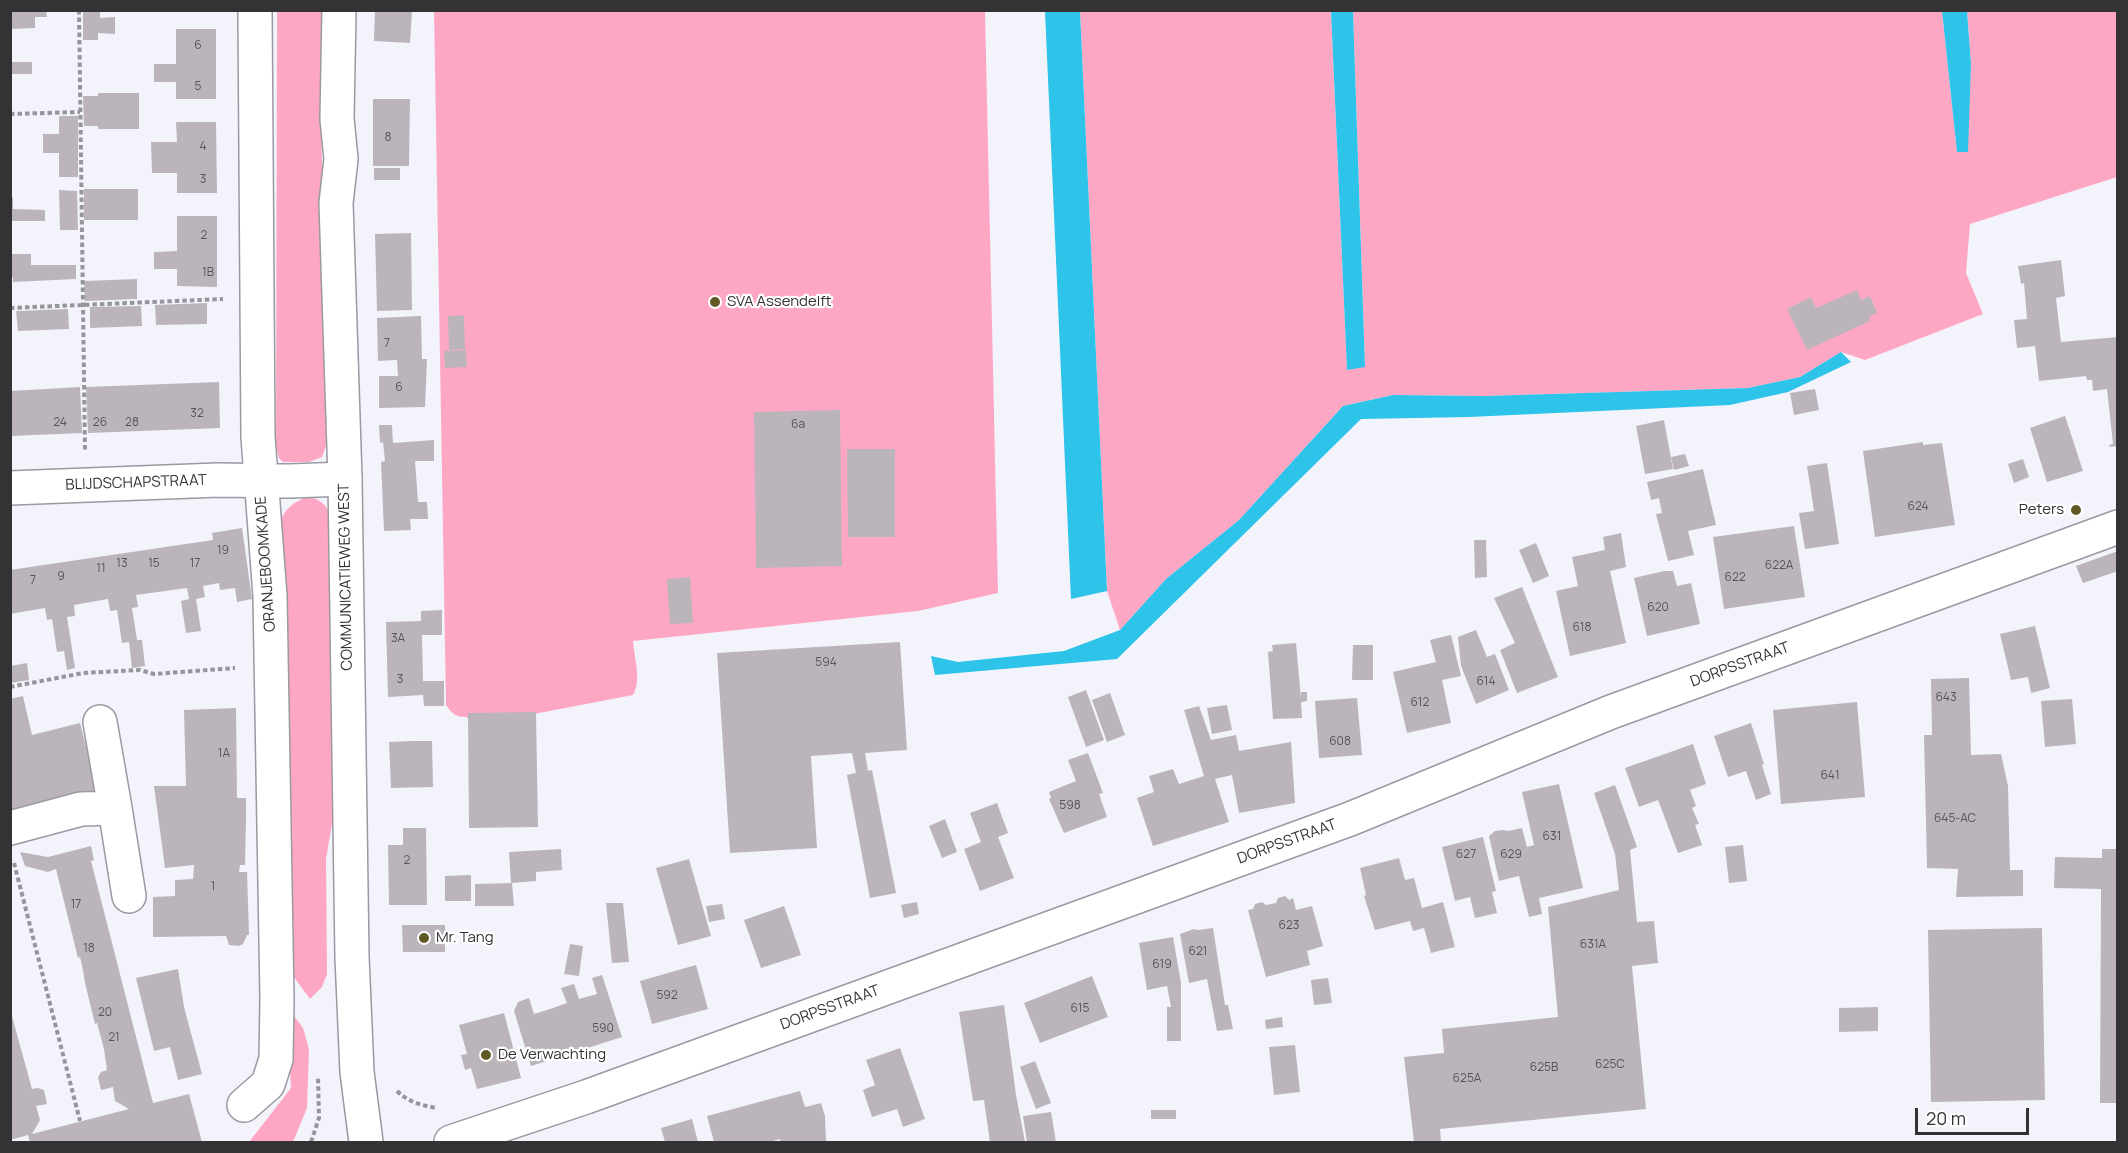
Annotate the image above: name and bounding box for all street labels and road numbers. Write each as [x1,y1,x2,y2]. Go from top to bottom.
street label: BLIJDSCHAPSTRAAT [65,472,207,494]
street label: COMMUNICATIEWEG WEST [335,483,357,671]
street label: ORANJEBOOMKADE [252,495,280,633]
street label: DORPSSTRAAT [1688,639,1792,691]
street label: DORPSSTRAAT [1235,816,1339,868]
street label: DORPSSTRAAT [778,982,882,1034]

